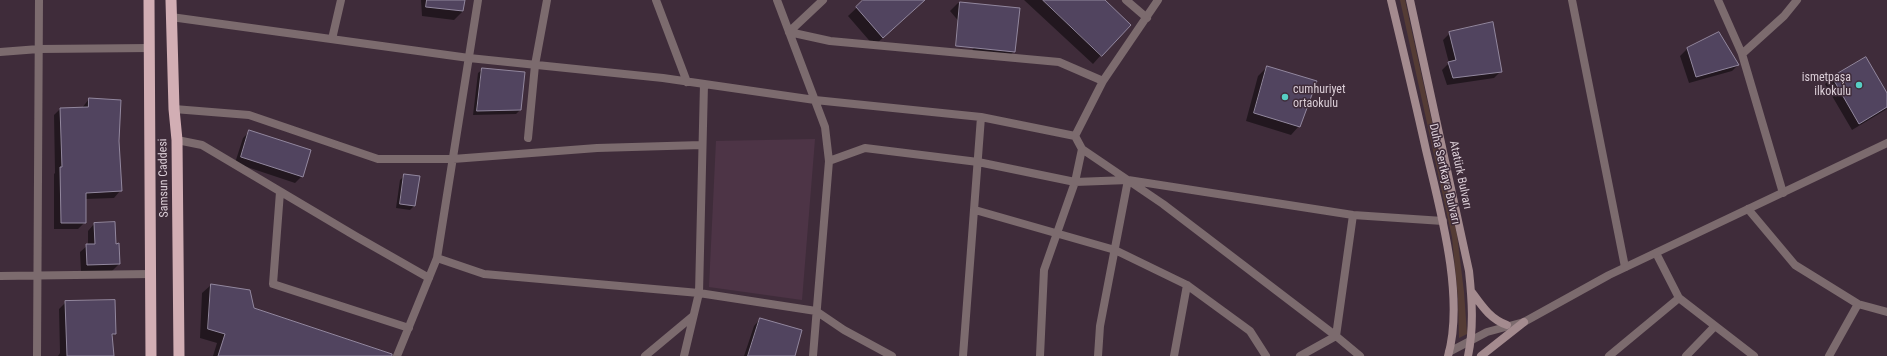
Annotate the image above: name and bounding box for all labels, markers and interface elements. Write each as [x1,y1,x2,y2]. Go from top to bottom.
place label: ismetpaşa ilkokulu [1802,71,1851,99]
marker: ismetpaşa ilkokulu [1854,80,1864,90]
place label: cumhuriyet ortaokulu [1293,83,1345,111]
marker: cumhuriyet ortaokulu [1280,92,1290,102]
street label: Duha Sertkaya Bulvarı [1425,122,1463,226]
street label: Samsun Caddesi [156,138,172,218]
street label: Atatürk Bulvarı [1446,139,1474,211]

